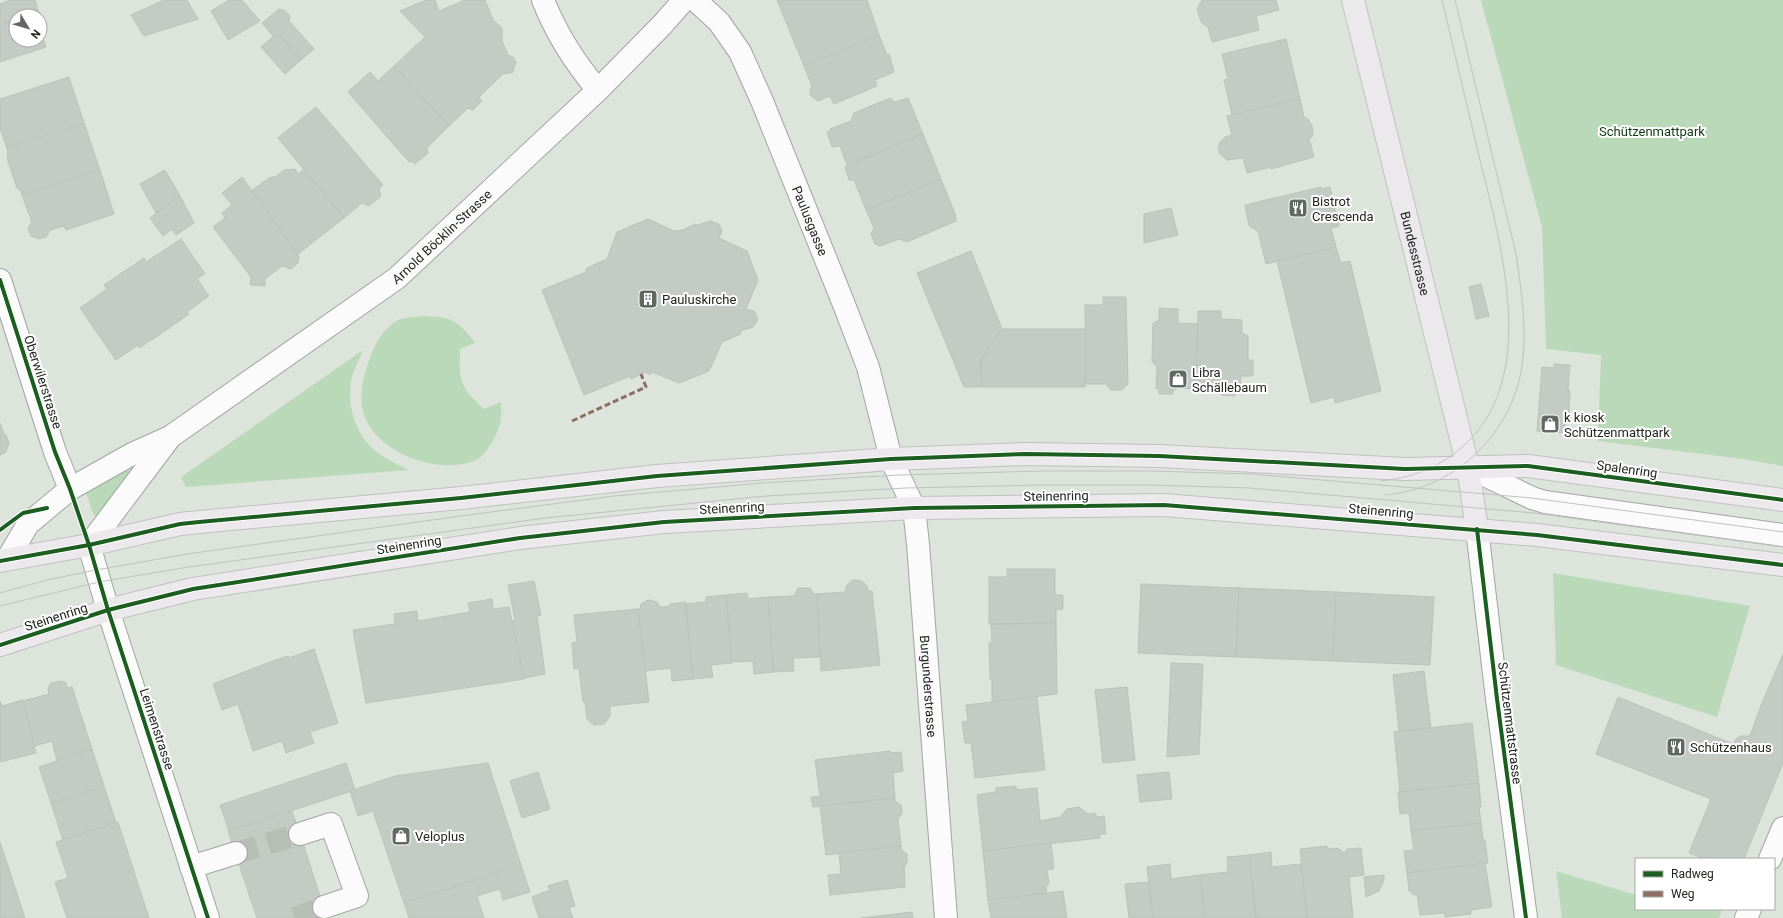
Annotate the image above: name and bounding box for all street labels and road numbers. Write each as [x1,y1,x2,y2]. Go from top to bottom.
street label: Paulusgasse [789,184,831,258]
street label: Arnold Böcklin-Strasse [389,186,494,287]
street label: Bundesstrasse [1398,210,1433,297]
street label: Oberwilerstrasse [21,333,65,431]
street label: Spalenring [1596,457,1658,481]
street label: Steinenring [1023,488,1089,504]
street label: Steinenring [699,499,765,517]
street label: Steinenring [1348,501,1414,521]
street label: Steinenring [376,532,442,558]
street label: Steinenring [23,600,89,634]
street label: Burgunderstrasse [917,635,940,738]
street label: Schützenmattstrasse [1495,661,1525,785]
street label: Leimenstrasse [137,686,177,772]

